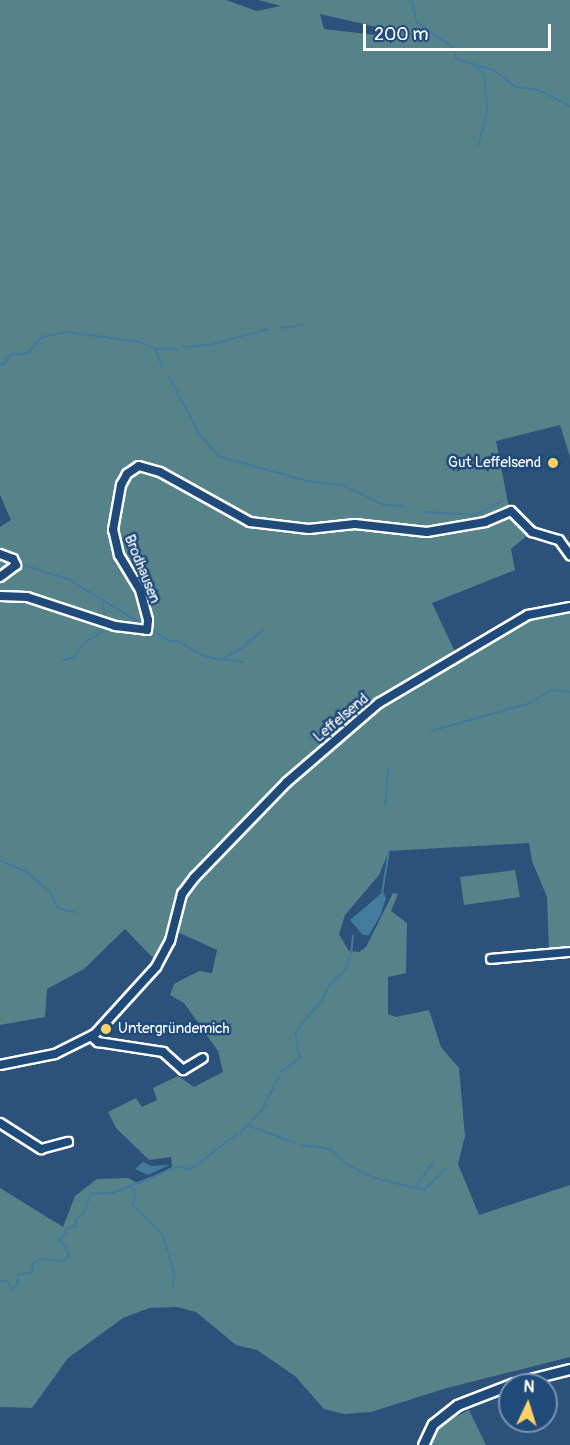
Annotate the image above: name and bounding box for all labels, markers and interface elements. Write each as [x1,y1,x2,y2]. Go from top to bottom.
scale bar [366,12,554,50]
text: 200 m [374,23,429,46]
place label: Gut Leffelsend [448,454,541,472]
marker: Gut Leffelsend [546,456,560,470]
street label: Brodhausen [120,532,164,606]
street label: Leffelsend [310,690,372,746]
place label: Untergründemich [118,1020,230,1038]
marker: Untergründemich [99,1022,113,1036]
north arrow [498,1373,558,1433]
text: N [523,1377,535,1397]

